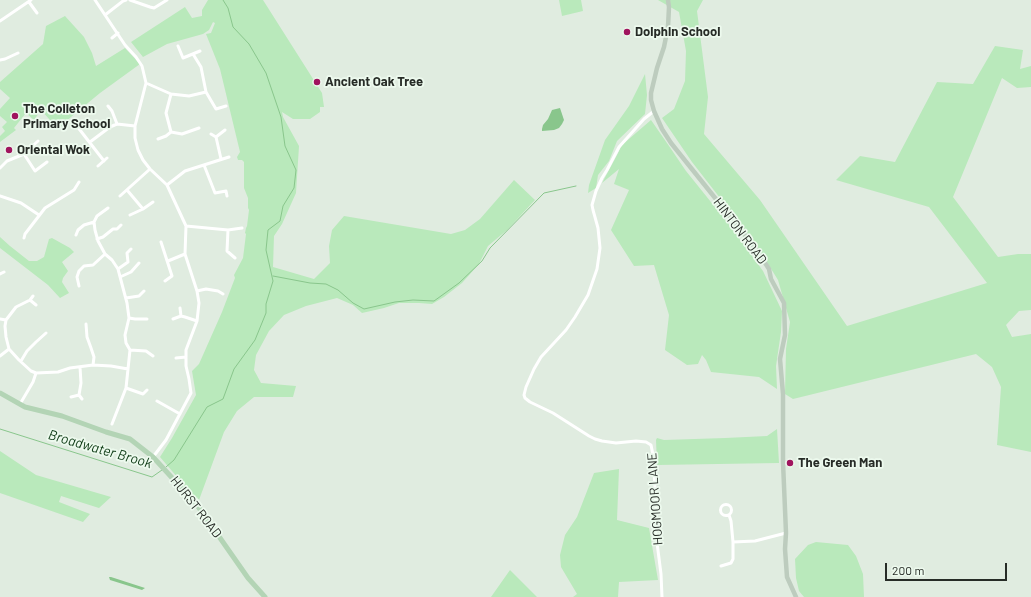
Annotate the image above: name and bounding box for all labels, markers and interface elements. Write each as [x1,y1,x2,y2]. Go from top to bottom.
place label: Dolphin School [635,24,720,40]
marker: Dolphin School [622,27,632,37]
place label: Ancient Oak Tree [325,74,423,90]
marker: Ancient Oak Tree [312,77,322,87]
place label: The Colleton Primary School [23,101,110,132]
marker: The Colleton Primary School [10,111,20,121]
place label: Oriental Wok [17,142,90,158]
marker: Oriental Wok [4,145,14,155]
street label: HINTON ROAD [710,195,770,267]
water label: Broadwater Brook [46,426,154,472]
street label: HOGMOOR LANE [644,452,666,546]
place label: The Green Man [798,455,882,471]
marker: The Green Man [785,458,795,468]
street label: HURST ROAD [167,473,225,541]
scale bar [887,555,1009,581]
text: 200 m [892,563,924,577]

